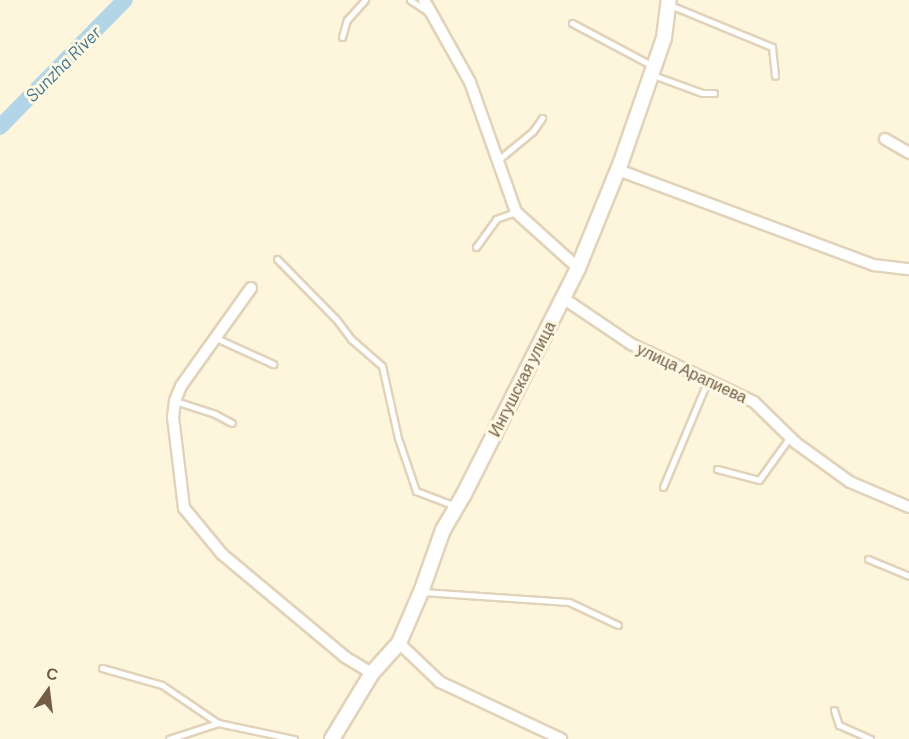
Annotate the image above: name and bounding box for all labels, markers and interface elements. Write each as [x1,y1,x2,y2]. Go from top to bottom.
water label: Sunzha River [21,22,105,106]
street label: Ингушская улица [485,318,559,440]
street label: улица Арапиева [634,339,750,407]
north arrow [18,661,78,721]
text: С [45,662,60,684]

